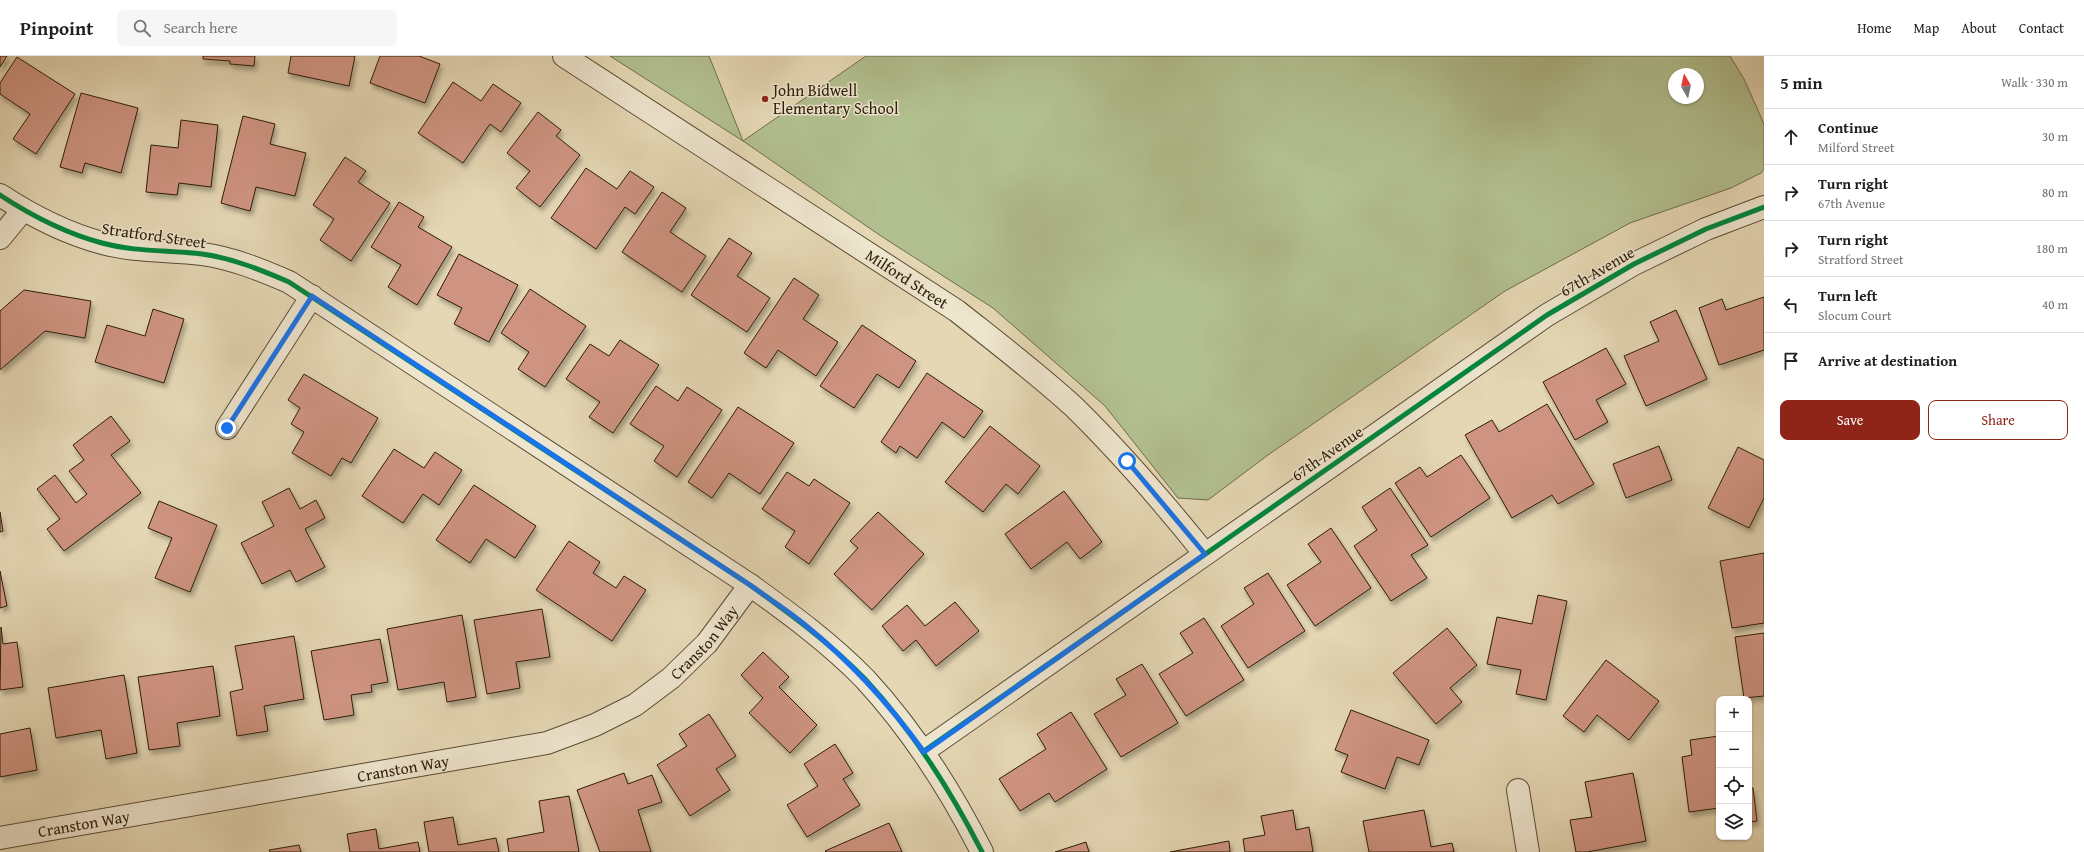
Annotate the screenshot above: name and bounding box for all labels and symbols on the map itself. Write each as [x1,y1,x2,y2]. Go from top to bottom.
north arrow [1668,68,1704,104]
place label: John Bidwell Elementary School [771,78,899,120]
marker: John Bidwell Elementary School [760,94,770,104]
street label: Stratford Street [100,216,208,254]
street label: 67th Avenue [1555,240,1639,302]
street label: Milford Street [861,243,954,315]
route end [218,419,236,437]
street label: 67th Avenue [1286,419,1368,487]
route start [1118,452,1136,470]
street label: Cranston Way [664,600,744,685]
street label: Cranston Way [355,748,451,788]
street label: Cranston Way [36,804,132,843]

